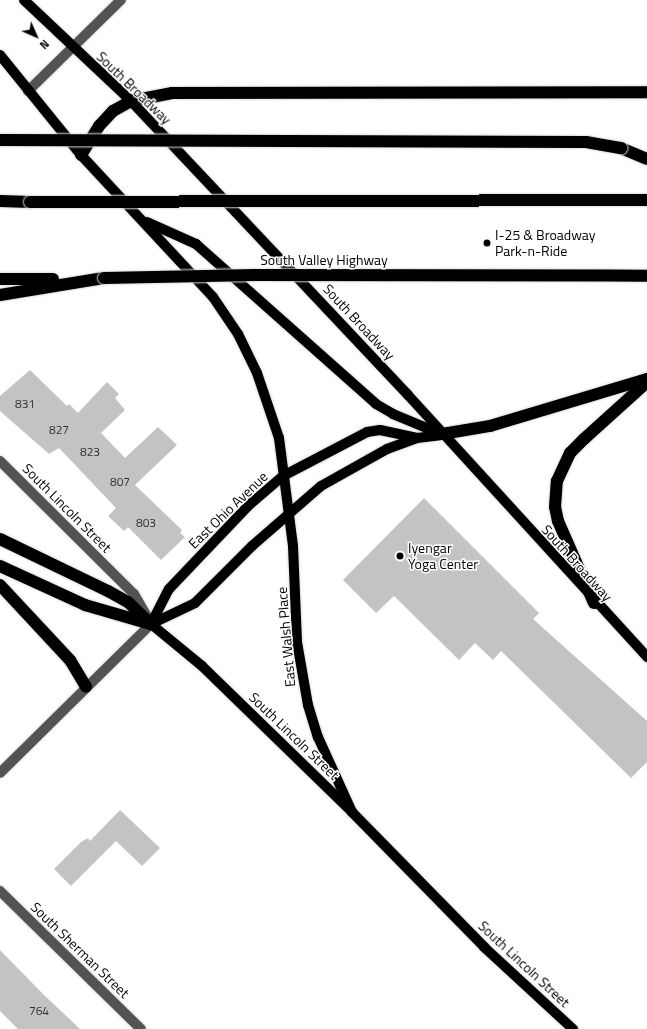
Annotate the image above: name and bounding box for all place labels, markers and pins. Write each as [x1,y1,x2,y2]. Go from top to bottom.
place label: I-25 & Broadway Park-n-Ride [495,227,595,260]
marker: I-25 & Broadway Park-n-Ride [482,238,492,248]
place label: Iyengar Yoga Center [408,540,478,572]
marker: Iyengar Yoga Center [395,551,405,561]

